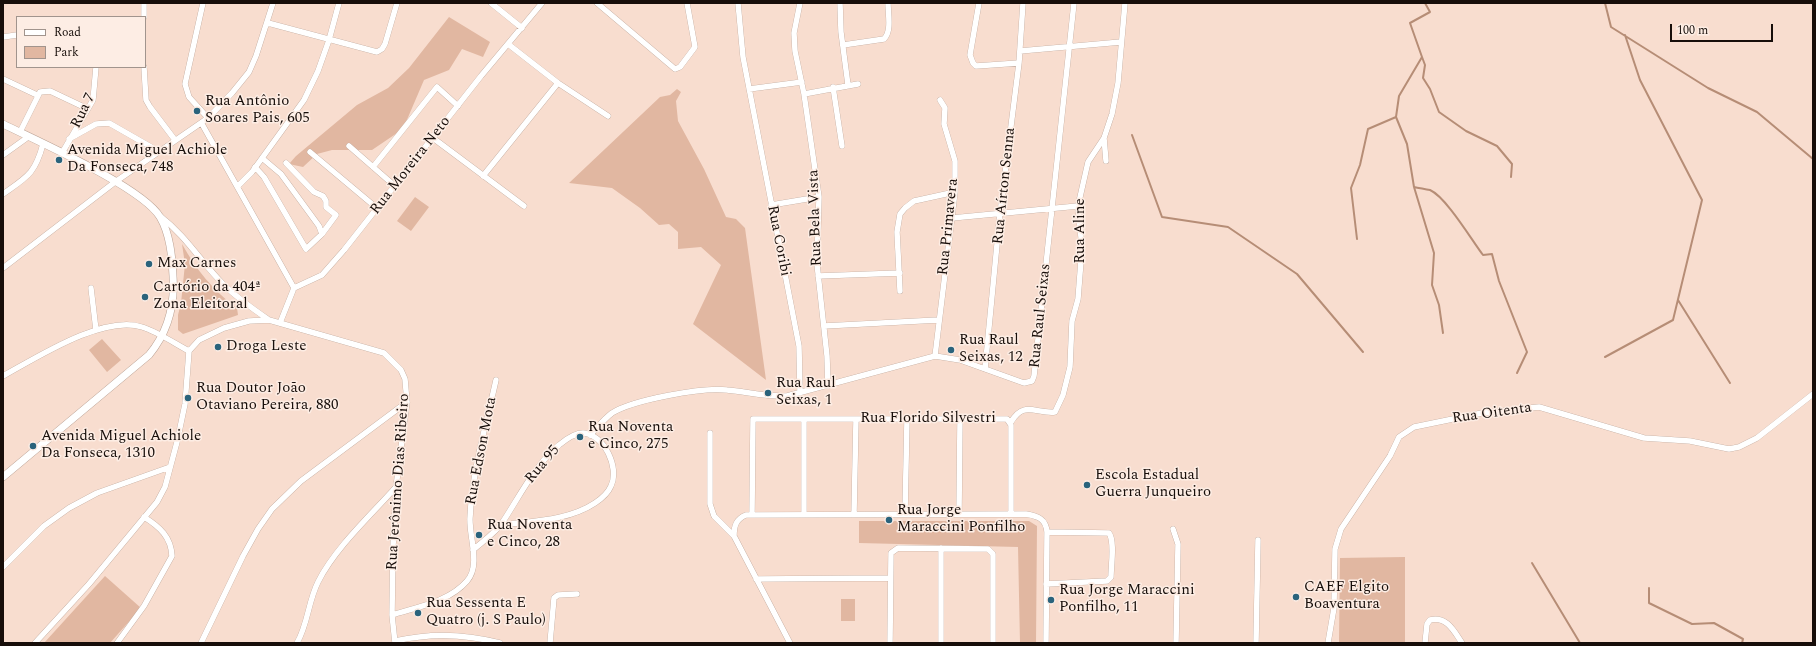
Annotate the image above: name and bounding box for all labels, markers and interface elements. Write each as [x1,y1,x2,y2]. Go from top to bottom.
legend [16,16,146,68]
scale bar [1672,16,1775,42]
text: 100 m [1677,21,1708,40]
text: Road [54,23,81,42]
text: Park [54,43,79,62]
street label: Rua 7 [68,90,100,132]
place label: Rua Antônio Soares Pais, 605 [205,93,310,128]
marker: Rua Antônio Soares Pais, 605 [192,106,202,116]
street label: Rua Moreira Neto [367,113,455,219]
street label: Rua Aírton Senna [990,127,1020,245]
place label: Avenida Miguel Achiole Da Fonseca, 748 [67,142,227,177]
marker: Avenida Miguel Achiole Da Fonseca, 748 [54,155,64,165]
street label: Rua Bela Vista [805,169,827,267]
street label: Rua Primavera [935,178,963,276]
street label: Rua Aline [1072,198,1090,264]
street label: Rua Coribi [762,204,794,278]
place label: Max Carnes [157,255,236,273]
marker: Max Carnes [144,259,154,269]
street label: Rua Raul Seixas [1027,263,1055,369]
place label: Cartório da 404ª Zona Eleitoral [153,279,261,314]
marker: Cartório da 404ª Zona Eleitoral [140,292,150,302]
place label: Rua Raul Seixas, 12 [959,332,1023,367]
place label: Droga Leste [226,338,306,356]
marker: Droga Leste [213,342,223,352]
marker: Rua Raul Seixas, 12 [946,345,956,355]
place label: Rua Raul Seixas, 1 [776,375,836,410]
place label: Rua Doutor João Otaviano Pereira, 880 [196,380,338,415]
marker: Rua Raul Seixas, 1 [763,388,773,398]
marker: Rua Doutor João Otaviano Pereira, 880 [183,393,193,403]
street label: Rua Jerônimo Dias Ribeiro [384,393,414,571]
street label: Rua Edson Mota [463,395,501,507]
street label: Rua Oitenta [1451,400,1533,428]
street label: Rua Florido Silvestri [860,410,996,428]
place label: Rua Noventa e Cinco, 275 [588,419,673,454]
place label: Avenida Miguel Achiole Da Fonseca, 1310 [41,428,201,463]
marker: Rua Noventa e Cinco, 275 [575,432,585,442]
marker: Avenida Miguel Achiole Da Fonseca, 1310 [28,441,38,451]
street label: Rua 95 [522,442,564,488]
place label: Escola Estadual Guerra Junqueiro [1095,467,1211,502]
marker: Escola Estadual Guerra Junqueiro [1082,480,1092,490]
place label: Rua Jorge Maraccini Ponfilho [897,502,1025,537]
marker: Rua Jorge Maraccini Ponfilho [884,515,894,525]
place label: Rua Noventa e Cinco, 28 [487,517,572,552]
marker: Rua Noventa e Cinco, 28 [474,530,484,540]
place label: CAEF Elgito Boaventura [1304,579,1389,614]
place label: Rua Jorge Maraccini Ponfilho, 11 [1059,582,1195,617]
marker: CAEF Elgito Boaventura [1291,592,1301,602]
place label: Rua Sessenta E Quatro (j. S Paulo) [426,595,546,630]
marker: Rua Jorge Maraccini Ponfilho, 11 [1046,595,1056,605]
marker: Rua Sessenta E Quatro (j. S Paulo) [413,608,423,618]

